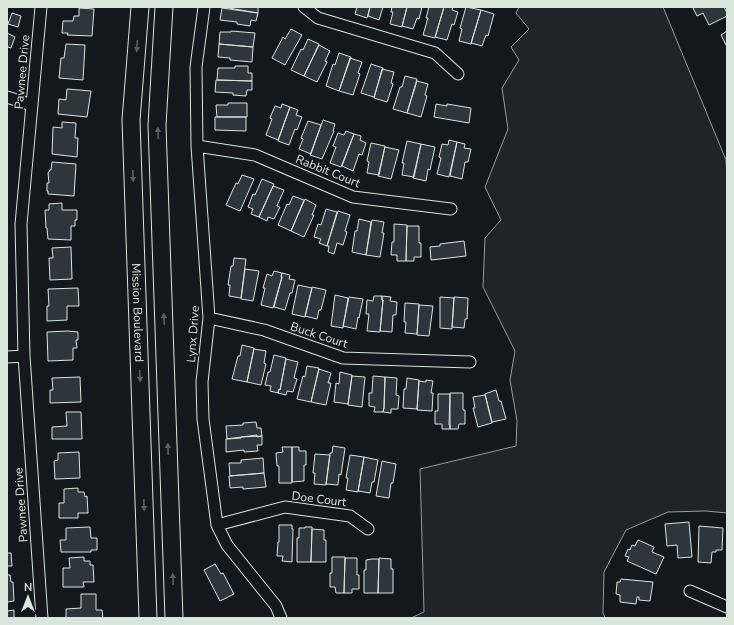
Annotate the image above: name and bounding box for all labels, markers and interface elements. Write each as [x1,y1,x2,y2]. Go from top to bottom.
street label: Pawnee Drive [11,34,33,110]
one-way arrow [133,40,140,52]
one-way arrow [154,127,161,139]
street label: Rabbit Court [293,151,363,192]
one-way arrow [130,170,136,183]
street label: Mission Boulevard [128,263,147,362]
street label: Lynx Drive [183,305,203,363]
one-way arrow [161,312,167,325]
street label: Buck Court [288,318,350,352]
one-way arrow [137,370,143,383]
one-way arrow [165,443,172,455]
street label: Pawnee Drive [10,467,32,543]
street label: Doe Court [291,488,348,510]
one-way arrow [141,499,148,511]
one-way arrow [170,572,176,585]
north arrow [8,577,48,617]
text: N [24,580,32,595]

